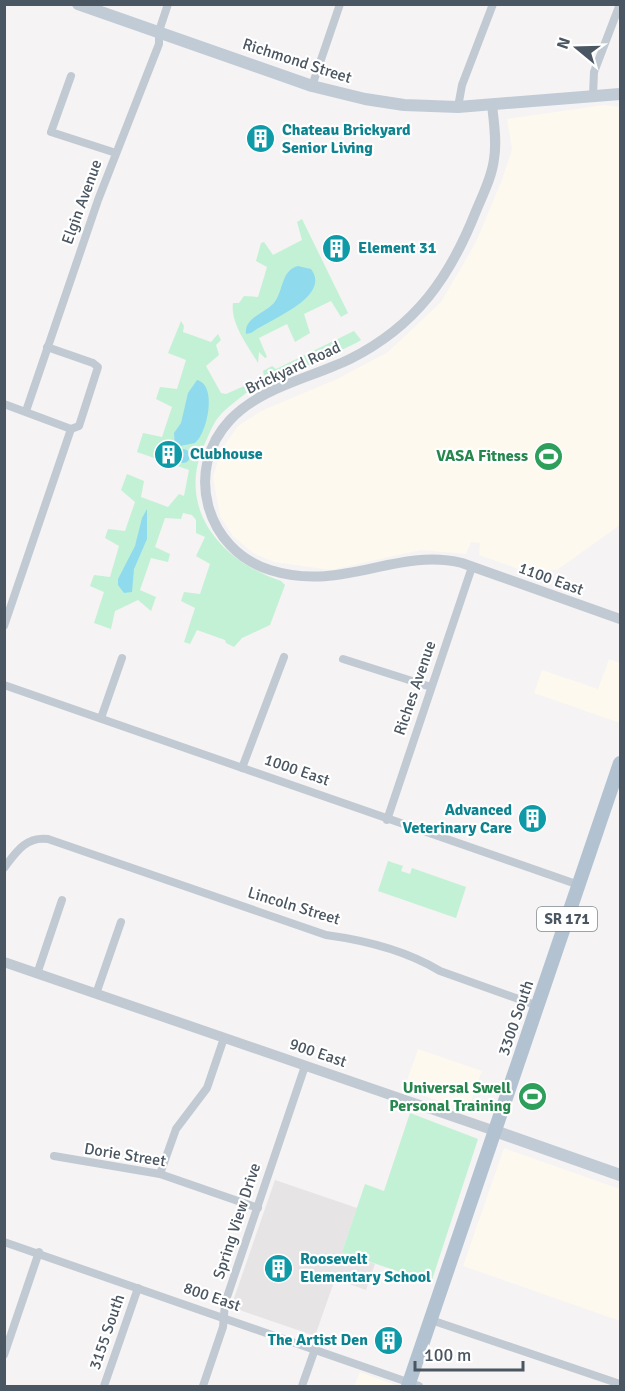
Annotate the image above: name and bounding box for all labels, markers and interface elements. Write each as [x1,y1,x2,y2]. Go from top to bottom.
north arrow [547,18,607,78]
street label: Richmond Street [240,34,355,88]
text: N [552,35,575,52]
place label: Chateau Brickyard Senior Living [282,120,411,158]
building icon: Chateau Brickyard Senior Living [245,123,277,155]
street label: Elgin Avenue [57,157,107,247]
building icon: Element 31 [321,232,353,264]
place label: Element 31 [358,238,437,258]
street label: Brickyard Road [242,337,344,399]
building icon: Clubhouse [153,438,185,470]
sports icon: VASA Fitness [533,440,565,472]
place label: Clubhouse [190,444,263,464]
place label: VASA Fitness [436,446,528,466]
street label: 1100 East [516,558,587,600]
street label: Riches Avenue [389,638,441,738]
street label: 1000 East [262,750,333,791]
place label: Advanced Veterinary Care [403,800,512,838]
building icon: Advanced Veterinary Care [517,803,549,835]
street label: Lincoln Street [245,882,343,930]
road number: SR 171 [537,907,597,931]
street label: 3300 South [494,978,538,1058]
street label: 900 East [287,1034,350,1072]
place label: Universal Swell Personal Training [389,1078,511,1116]
sports icon: Universal Swell Personal Training [516,1081,548,1113]
street label: Dorie Street [83,1139,168,1171]
street label: Spring View Drive [209,1160,265,1282]
place label: Roosevelt Elementary School [300,1249,431,1287]
building icon: Roosevelt Elementary School [263,1252,295,1284]
street label: 800 East [181,1278,244,1316]
street label: 3155 South [85,1292,129,1372]
building icon: The Artist Den [373,1324,405,1356]
place label: The Artist Den [268,1330,368,1350]
scale bar [415,1334,523,1372]
text: 100 m [424,1344,471,1366]

